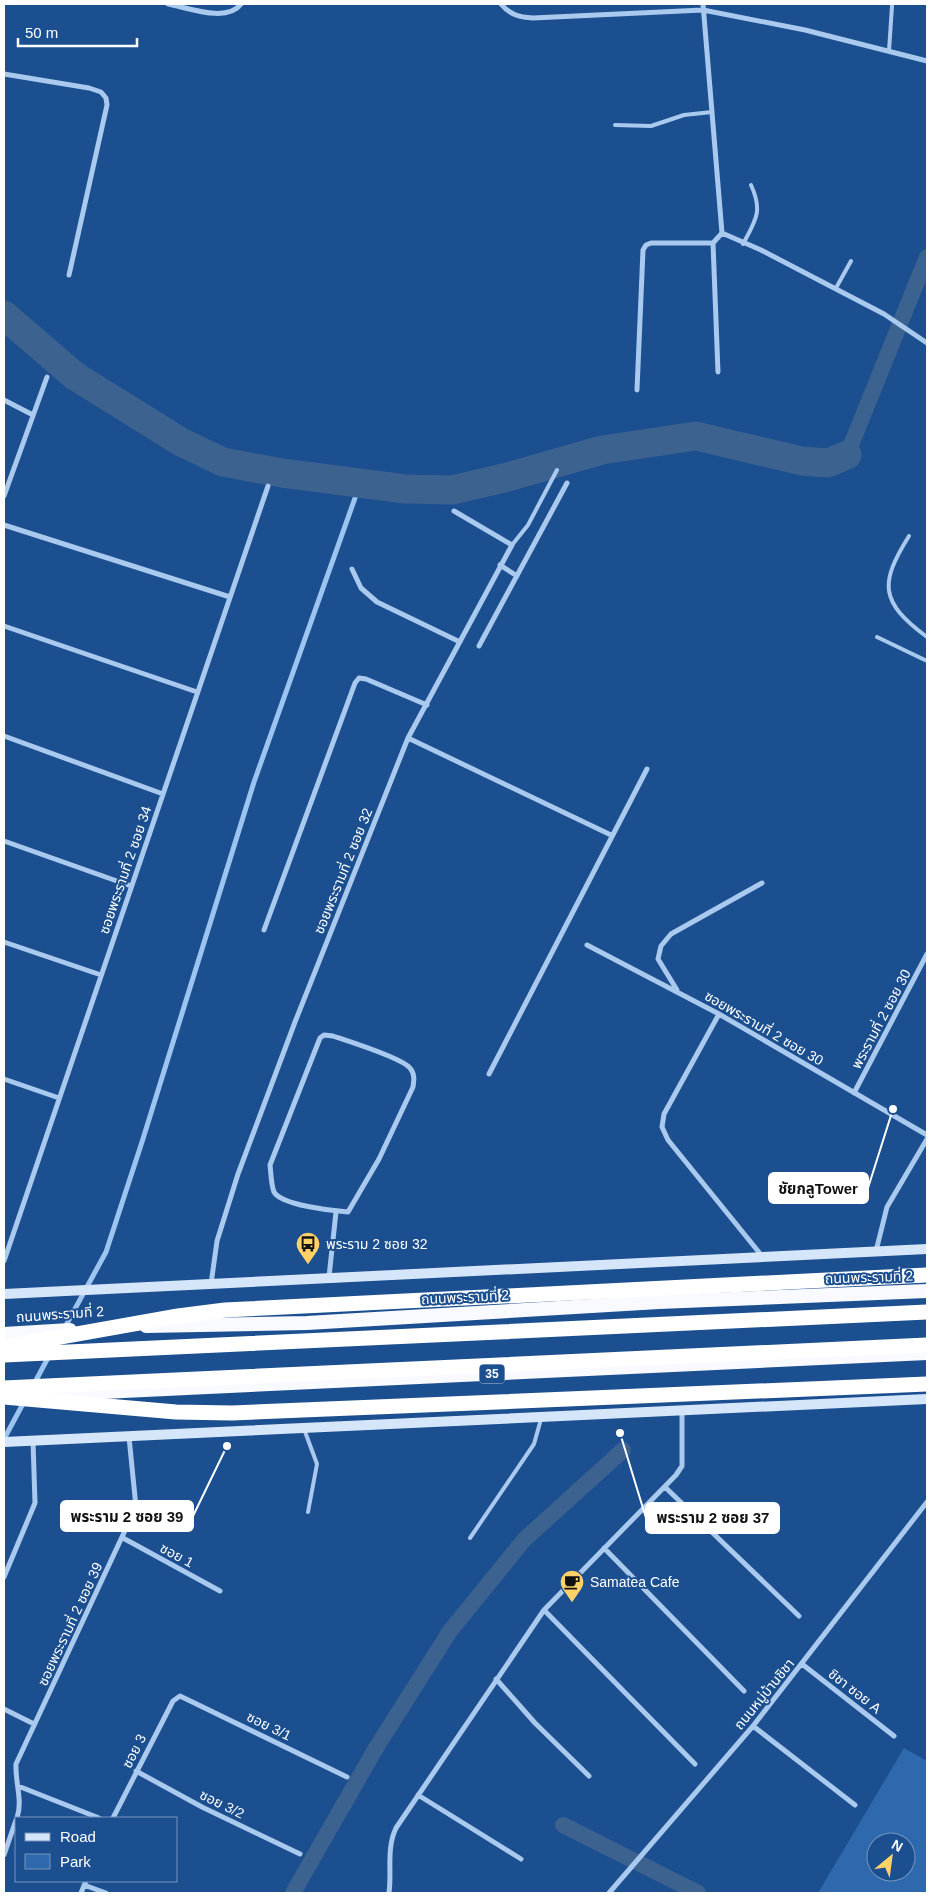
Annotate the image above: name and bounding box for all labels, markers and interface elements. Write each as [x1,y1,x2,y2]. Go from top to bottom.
scale bar [18,15,136,47]
text: 50 m [25,24,58,41]
street label: ซอยพระรามที่ 2 ซอย 34 [94,803,154,936]
street label: ซอยพระรามที่ 2 ซอย 32 [309,805,376,936]
street label: พระรามที่ 2 ซอย 30 [846,966,914,1071]
street label: ซอยพระรามที่ 2 ซอย 30 [702,986,827,1069]
callout: ชัยกลูTower [769,1173,868,1203]
text: ชัยกลูTower [778,1180,858,1199]
bus stop icon: พระราม 2 ซอย 32 [295,1231,321,1265]
place label: พระราม 2 ซอย 32 [326,1236,428,1252]
street label: ถนนพระรามที่ 2 [825,1265,914,1287]
street label: ถนนพระรามที่ 2 [420,1285,510,1307]
street label: ถนนพระรามที่ 2 [15,1301,105,1325]
road number: 35 [480,1365,504,1384]
callout: พระราม 2 ซอย 39 [61,1501,193,1531]
callout: พระราม 2 ซอย 37 [646,1503,779,1533]
text: พระราม 2 ซอย 39 [71,1508,183,1525]
text: พระราม 2 ซอย 37 [657,1509,769,1526]
street label: ซอย 1 [157,1540,197,1571]
street label: ซอยพระรามที่ 2 ซอย 39 [33,1559,106,1688]
cafe icon: Samatea Cafe [559,1569,585,1603]
place label: Samatea Cafe [590,1574,680,1590]
street label: ถนนหมู่บ้านชิชา [731,1655,798,1733]
street label: ชิชา ซอย A [825,1665,885,1717]
street label: ซอย 3/1 [244,1708,294,1744]
street label: ซอย 3 [119,1731,149,1771]
street label: ซอย 3/2 [197,1786,247,1822]
legend [15,1817,178,1882]
text: Road [60,1828,96,1845]
north arrow [866,1832,916,1882]
text: N [889,1836,906,1855]
text: Park [60,1853,91,1870]

